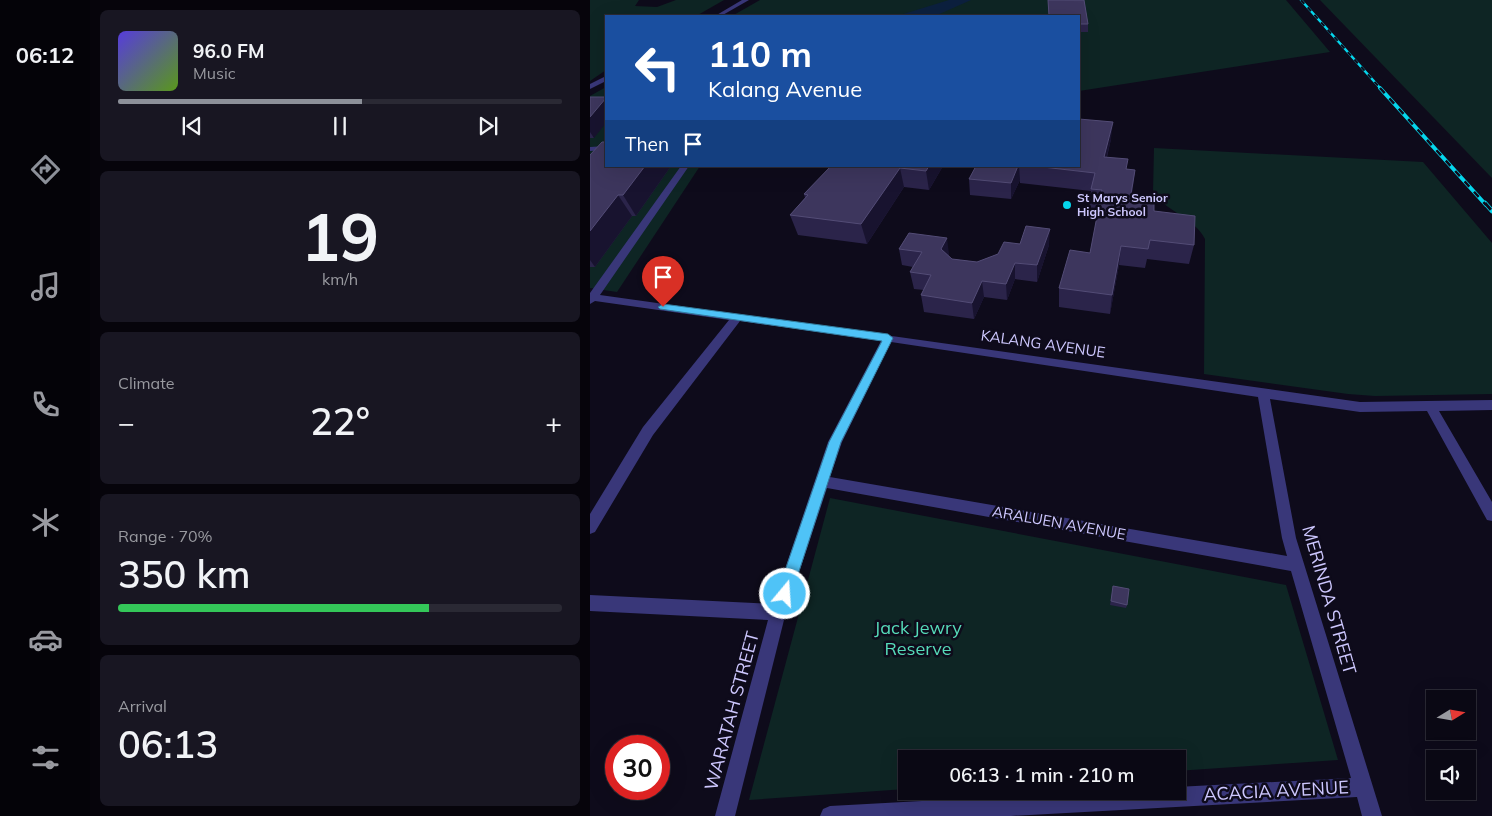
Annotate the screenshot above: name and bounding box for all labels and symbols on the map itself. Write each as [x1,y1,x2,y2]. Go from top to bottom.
place label: St Marys Senior High School [1077,190,1168,219]
marker: St Marys Senior High School [1061,199,1073,211]
pin [642,256,684,307]
street label: KALANG AVENUE [980,325,1107,362]
street label: ARALUEN AVENUE [991,501,1128,544]
street label: MERINDA STREET [1297,523,1362,677]
position arrow [758,567,810,619]
park label: Jack Jewry Reserve [874,616,962,660]
street label: WARATAH STREET [699,629,764,793]
north arrow [1426,690,1476,740]
speed limit sign: 30 [605,735,670,800]
street label: ACACIA AVENUE [1203,775,1349,806]

